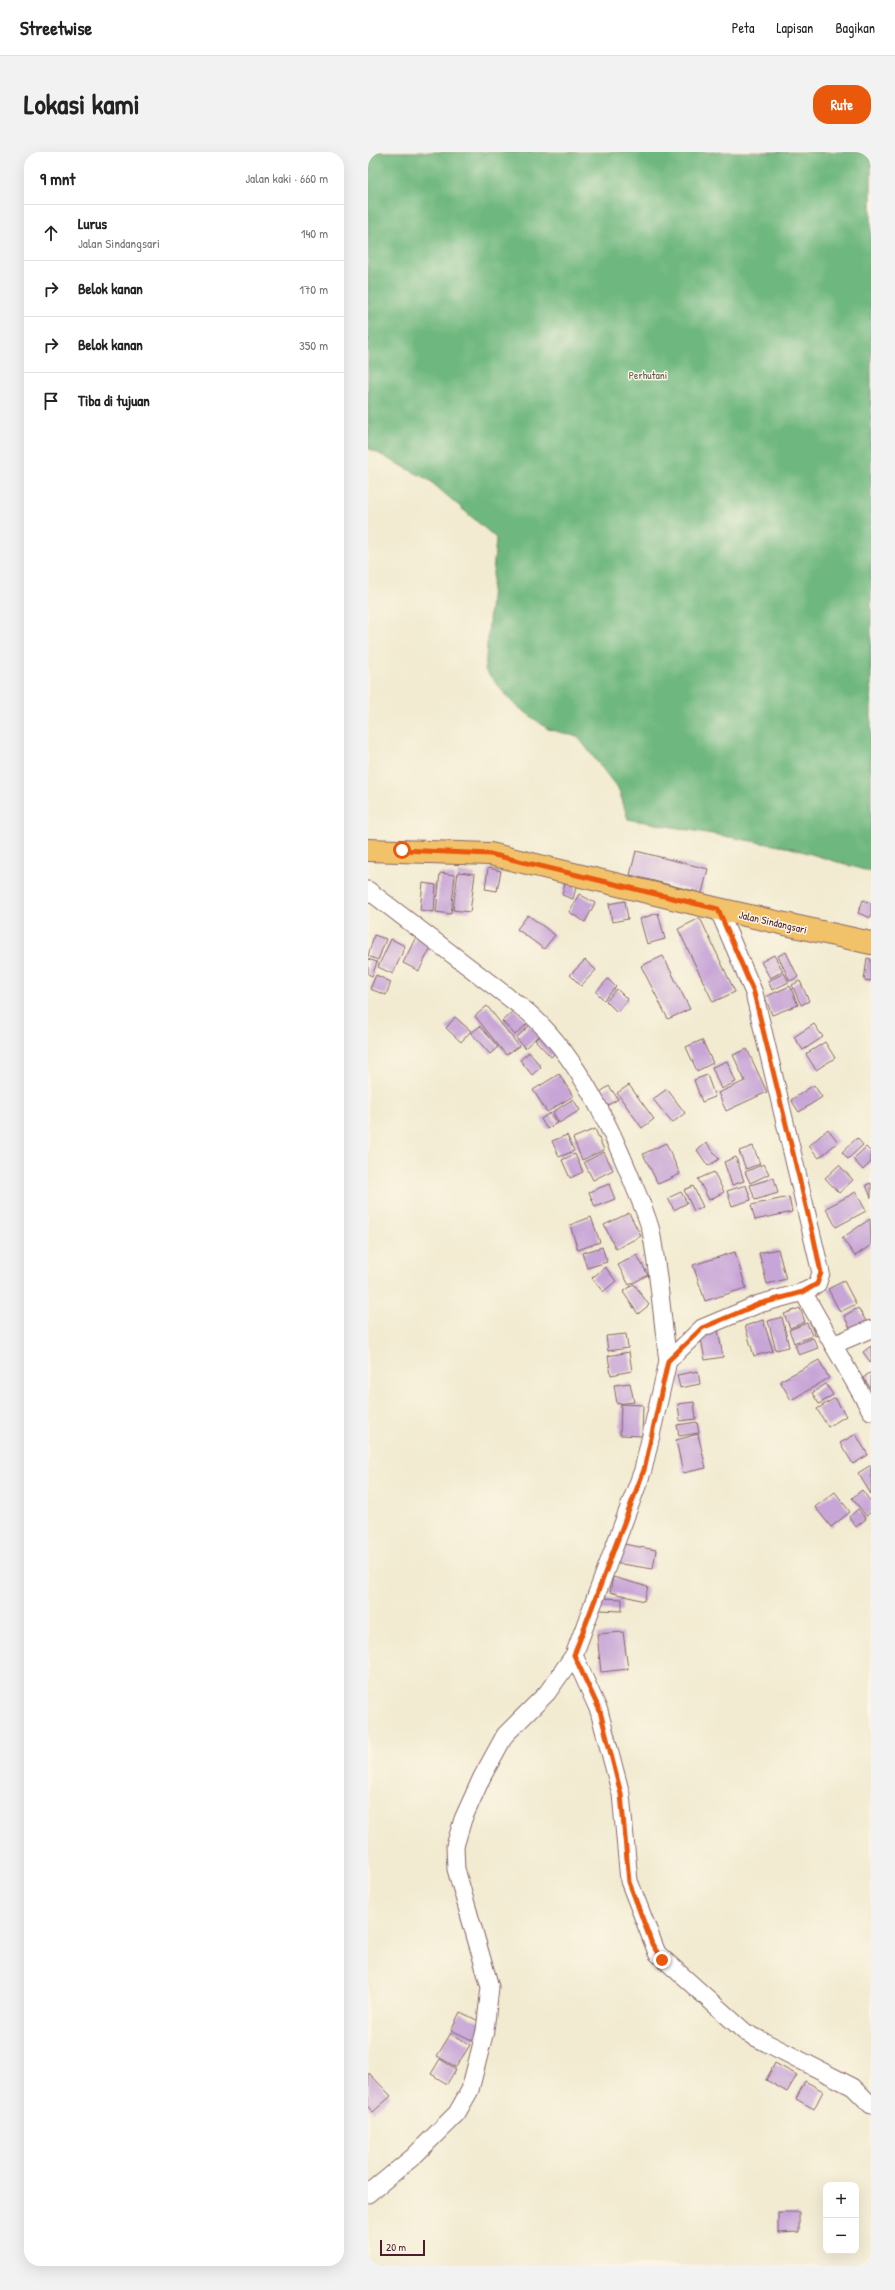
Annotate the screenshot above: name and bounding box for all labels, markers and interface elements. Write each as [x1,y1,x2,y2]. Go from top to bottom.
text: Streetwise [20,15,92,41]
text: Peta [732,18,754,37]
text: Lapisan [776,18,813,37]
text: Bagikan [835,18,875,37]
text: Lokasi kami [24,85,140,123]
button: Rute [813,85,871,124]
text: 9 mnt [40,167,75,190]
text: Jalan kaki · 660 m [245,169,328,187]
text: Lurus [78,213,107,234]
icon: ahead [40,222,62,244]
text: 140 m [301,224,328,242]
text: Jalan Sindangsari [78,234,160,252]
icon: right [40,278,62,300]
text: Belok kanan [78,278,143,299]
text: 170 m [299,280,328,298]
icon: right [40,334,62,356]
text: Belok kanan [78,334,143,355]
text: 350 m [299,336,328,354]
park label: Perhutani [629,368,667,382]
icon: arrive [40,390,62,412]
text: Tiba di tujuan [78,390,150,411]
route start [393,841,411,859]
street label: Jalan Sindangsari [738,907,808,937]
route end [653,1951,671,1969]
map controls [823,2182,859,2254]
button: + [823,2182,859,2218]
button: − [823,2218,859,2254]
scale bar [380,2238,425,2257]
text: 20 m [386,2240,406,2254]

